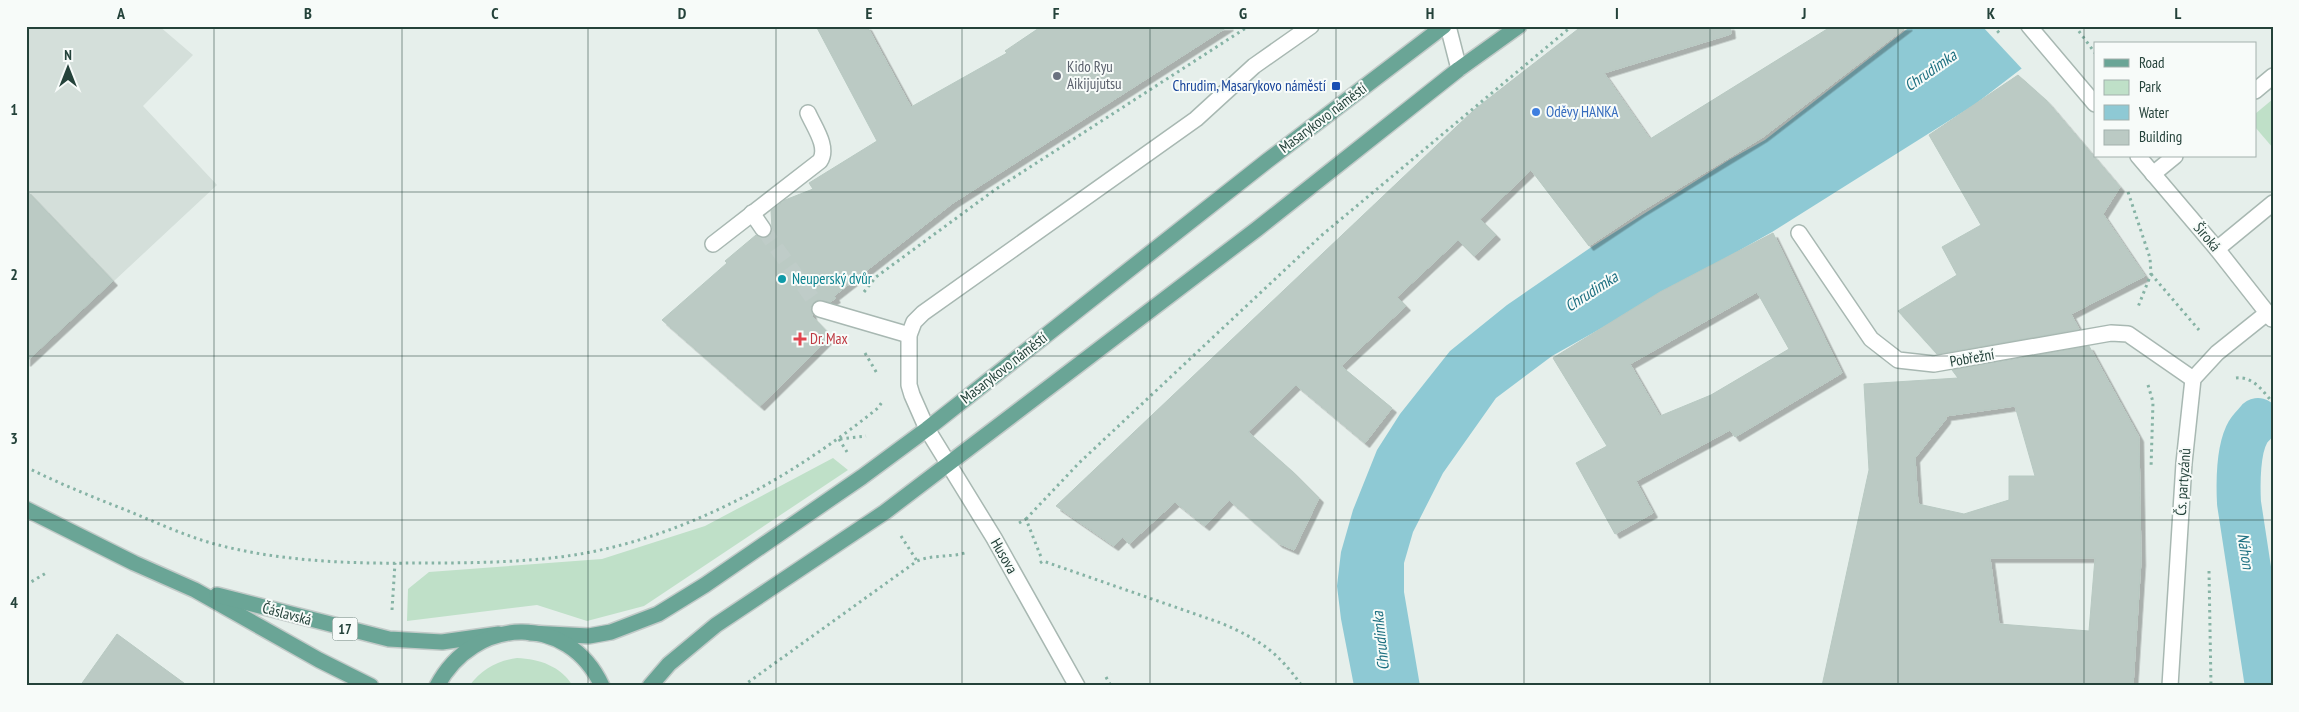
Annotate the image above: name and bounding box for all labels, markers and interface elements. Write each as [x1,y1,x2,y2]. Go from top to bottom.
text: A [116,3,126,23]
text: B [304,3,312,23]
text: C [491,3,499,23]
text: D [678,3,687,23]
text: E [866,3,873,23]
text: F [1053,3,1060,23]
text: G [1239,3,1247,23]
text: H [1426,3,1434,23]
text: I [1615,3,1619,23]
text: J [1801,3,1806,23]
text: K [1987,3,1996,23]
text: L [2175,3,2182,23]
north arrow [42,42,92,92]
legend [2094,42,2256,158]
water label: Chrudimka [1900,44,1961,95]
text: N [64,46,72,64]
text: Road [2139,53,2165,72]
place label: Kido Ryu Aikijujutsu [1067,57,1122,93]
marker: Kido Ryu Aikijujutsu [1051,70,1063,82]
place label: Chrudim, Masarykovo náměstí [1173,76,1327,95]
text: Park [2139,77,2161,96]
street label: Masarykovo náměstí [1275,78,1371,157]
marker: Chrudim, Masarykovo náměstí [1330,80,1342,92]
text: 1 [10,99,18,119]
place label: Oděvy HANKA [1546,102,1619,121]
text: Water [2139,103,2170,122]
marker: Oděvy HANKA [1530,106,1542,118]
text: Building [2139,127,2182,146]
street label: Široká [2190,218,2225,255]
text: 2 [10,264,18,284]
water label: Chrudimka [1561,266,1623,315]
place label: Neuperský dvůr [792,269,873,288]
marker: Neuperský dvůr [776,273,788,285]
street label: Masarykovo náměstí [957,327,1051,407]
place label: Dr. Max [810,329,848,348]
marker: Dr. Max [794,333,806,345]
street label: Pobřežní [1948,344,1996,371]
text: 3 [10,428,18,448]
street label: Čs. partyzánů [2171,448,2194,516]
water label: Náhon [2233,532,2259,571]
street label: Husova [987,535,1022,577]
text: 4 [10,592,18,612]
street label: Čáslavská [260,598,314,629]
water label: Chrudimka [1367,609,1393,671]
road number: 17 [332,618,358,640]

